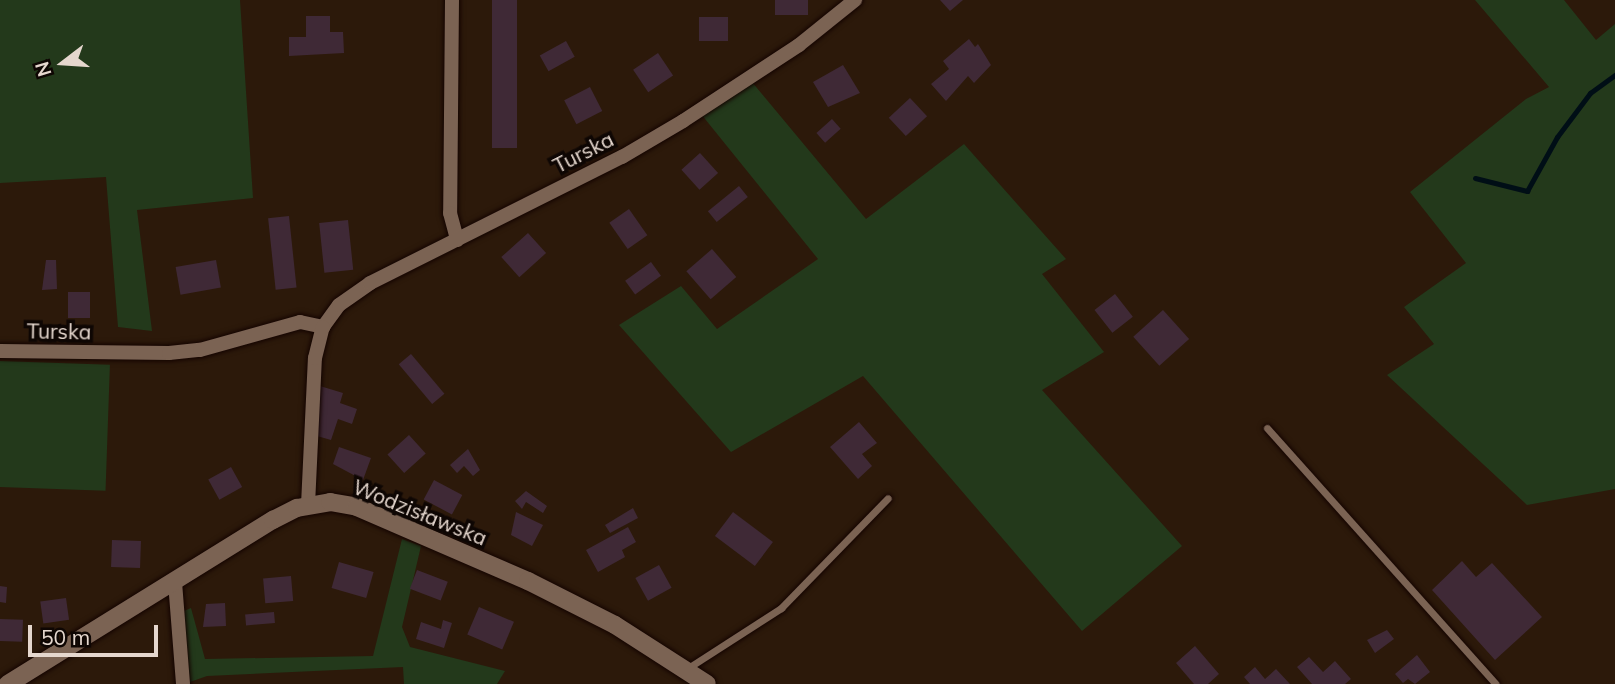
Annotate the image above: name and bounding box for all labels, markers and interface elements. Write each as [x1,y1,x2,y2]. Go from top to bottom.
north arrow [28,28,98,98]
text: N [29,59,56,80]
street label: Turska [549,126,617,178]
street label: Turska [27,318,91,344]
street label: Wodzisławska [349,474,491,550]
scale bar [32,610,161,654]
text: 50 m [41,624,90,650]

